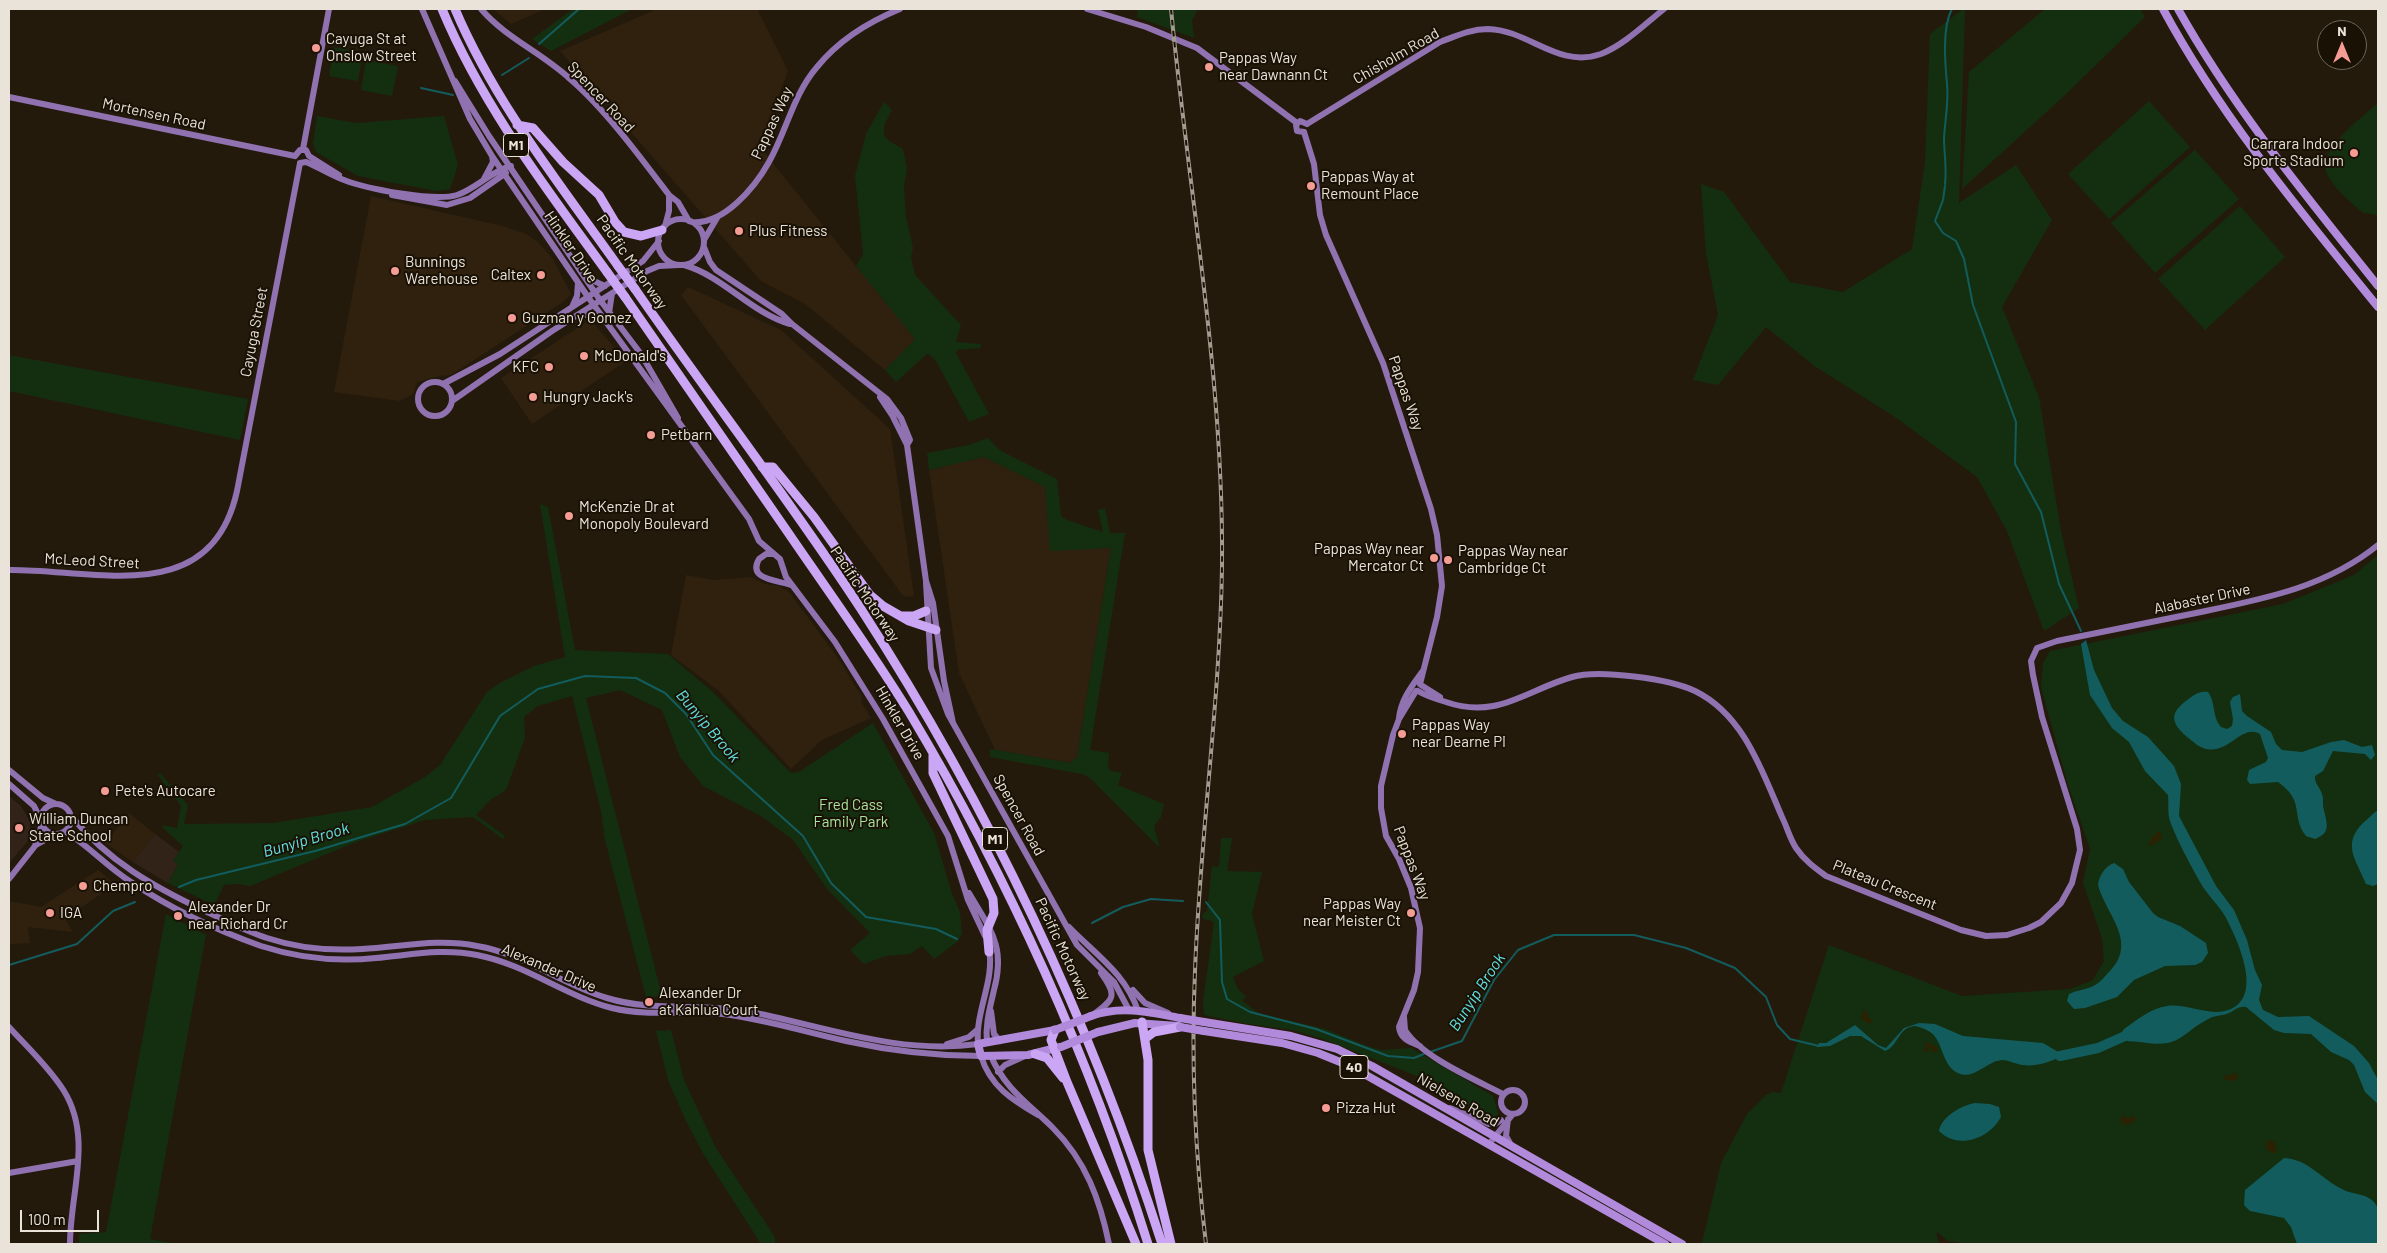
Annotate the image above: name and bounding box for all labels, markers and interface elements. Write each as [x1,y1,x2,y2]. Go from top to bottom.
north arrow [2317,20,2367,70]
text: N [2337,22,2347,39]
street label: Chisholm Road [1350,24,1442,88]
place label: Cayuga St at Onslow Street [326,30,417,65]
marker: Cayuga St at Onslow Street [310,42,322,54]
place label: Pappas Way near Dawnann Ct [1219,49,1328,84]
street label: Spencer Road [564,58,638,136]
marker: Pappas Way near Dawnann Ct [1203,61,1215,73]
street label: Pappas Way [747,84,797,162]
street label: Mortensen Road [101,94,207,134]
road number: M1 [504,134,528,156]
place label: Carrara Indoor Sports Stadium [2243,135,2344,170]
marker: Carrara Indoor Sports Stadium [2348,147,2360,159]
place label: Pappas Way at Remount Place [1321,168,1419,203]
marker: Pappas Way at Remount Place [1305,180,1317,192]
street label: Hinkler Drive [540,208,602,286]
street label: Pacific Motorway [593,211,671,313]
place label: Plus Fitness [749,222,827,240]
marker: Plus Fitness [733,225,745,237]
place label: Bunnings Warehouse [405,253,478,288]
marker: Bunnings Warehouse [389,265,401,277]
place label: Caltex [491,266,531,284]
marker: Caltex [535,269,547,281]
street label: Cayuga Street [236,286,272,378]
place label: Guzman y Gomez [522,309,631,327]
marker: Guzman y Gomez [506,312,518,324]
place label: McDonald's [594,347,666,365]
marker: McDonald's [578,350,590,362]
street label: Pappas Way [1385,353,1427,433]
place label: KFC [512,358,539,376]
marker: KFC [543,361,555,373]
place label: Hungry Jack's [543,388,633,406]
marker: Hungry Jack's [527,391,539,403]
place label: Petbarn [661,426,712,444]
marker: Petbarn [645,429,657,441]
place label: McKenzie Dr at Monopoly Boulevard [579,498,709,533]
marker: McKenzie Dr at Monopoly Boulevard [563,510,575,522]
place label: Pappas Way near Mercator Ct [1314,540,1424,575]
place label: Pappas Way near Cambridge Ct [1458,542,1568,577]
street label: Pacific Motorway [826,543,904,645]
street label: McLeod Street [44,550,140,572]
marker: Pappas Way near Mercator Ct [1428,552,1440,564]
marker: Pappas Way near Cambridge Ct [1442,554,1454,566]
street label: Alabaster Drive [2152,580,2252,618]
street label: Hinkler Drive [872,683,928,763]
water label: Bunyip Brook [672,686,744,766]
place label: Pappas Way near Dearne Pl [1412,716,1506,751]
marker: Pappas Way near Dearne Pl [1396,728,1408,740]
street label: Spencer Road [989,771,1049,859]
place label: Pete's Autocare [115,782,216,800]
marker: Pete's Autocare [99,785,111,797]
park label: Fred Cass Family Park [814,796,888,831]
place label: William Duncan State School [29,810,128,845]
water label: Bunyip Brook [261,819,351,861]
marker: William Duncan State School [13,822,25,834]
street label: Pappas Way [1390,823,1434,903]
road number: M1 [982,828,1008,851]
street label: Plateau Crescent [1830,856,1940,914]
place label: Chempro [93,877,152,895]
marker: Chempro [77,880,89,892]
street label: Pacific Motorway [1031,895,1095,1003]
place label: Pappas Way near Meister Ct [1303,895,1401,930]
place label: Alexander Dr near Richard Cr [188,898,288,933]
place label: IGA [60,904,82,922]
marker: IGA [44,907,56,919]
marker: Pappas Way near Meister Ct [1405,907,1417,919]
marker: Alexander Dr near Richard Cr [172,910,184,922]
street label: Alexander Drive [499,940,599,996]
water label: Bunyip Brook [1445,950,1509,1034]
place label: Alexander Dr at Kahlua Court [659,984,759,1019]
marker: Alexander Dr at Kahlua Court [643,996,655,1008]
road number: 40 [1340,1056,1368,1078]
street label: Nielsens Road [1414,1069,1502,1131]
place label: Pizza Hut [1336,1099,1396,1117]
marker: Pizza Hut [1320,1102,1332,1114]
scale bar [22,1200,101,1232]
text: 100 m [28,1210,66,1228]

